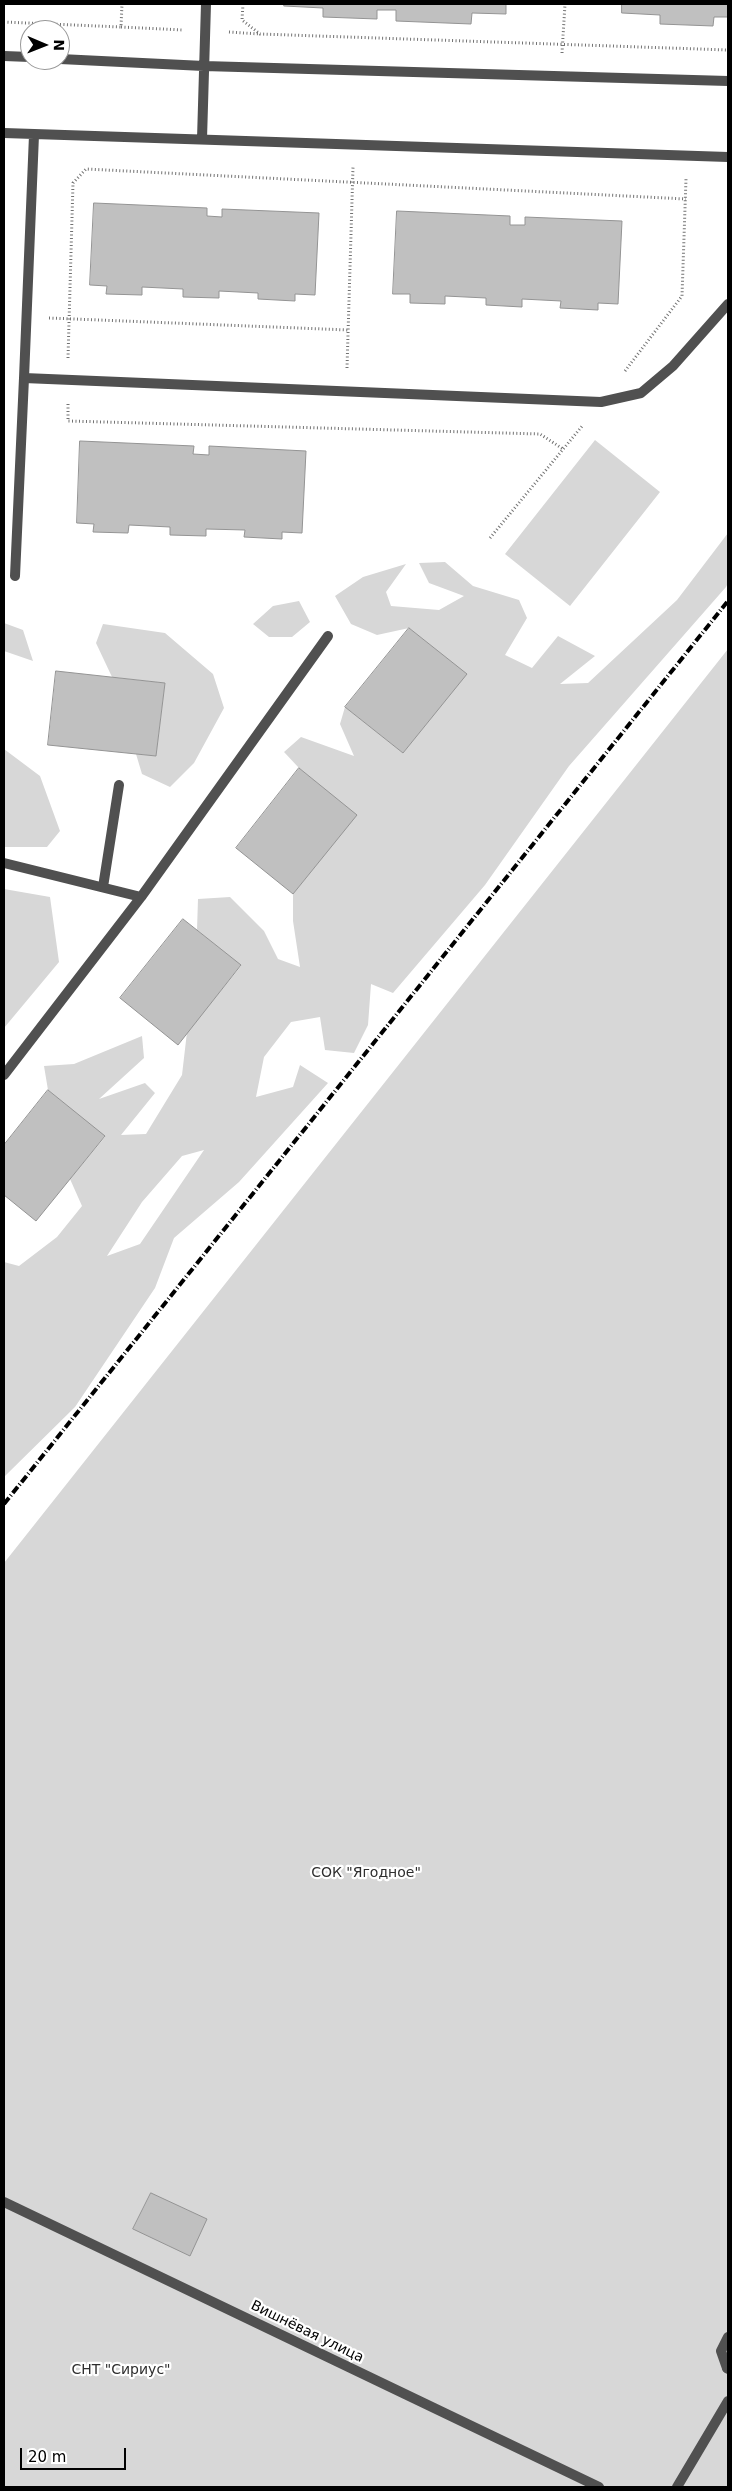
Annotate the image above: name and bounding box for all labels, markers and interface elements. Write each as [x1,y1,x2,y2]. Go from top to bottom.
north arrow [20,20,70,70]
text: N [51,39,67,51]
park label: СОК "Ягодное" [311,1865,421,1881]
street label: Вишнёвая улица [248,2297,366,2367]
park label: СНТ "Сириус" [71,2362,171,2378]
scale bar [22,2438,129,2470]
text: 20 m [28,2448,66,2466]

